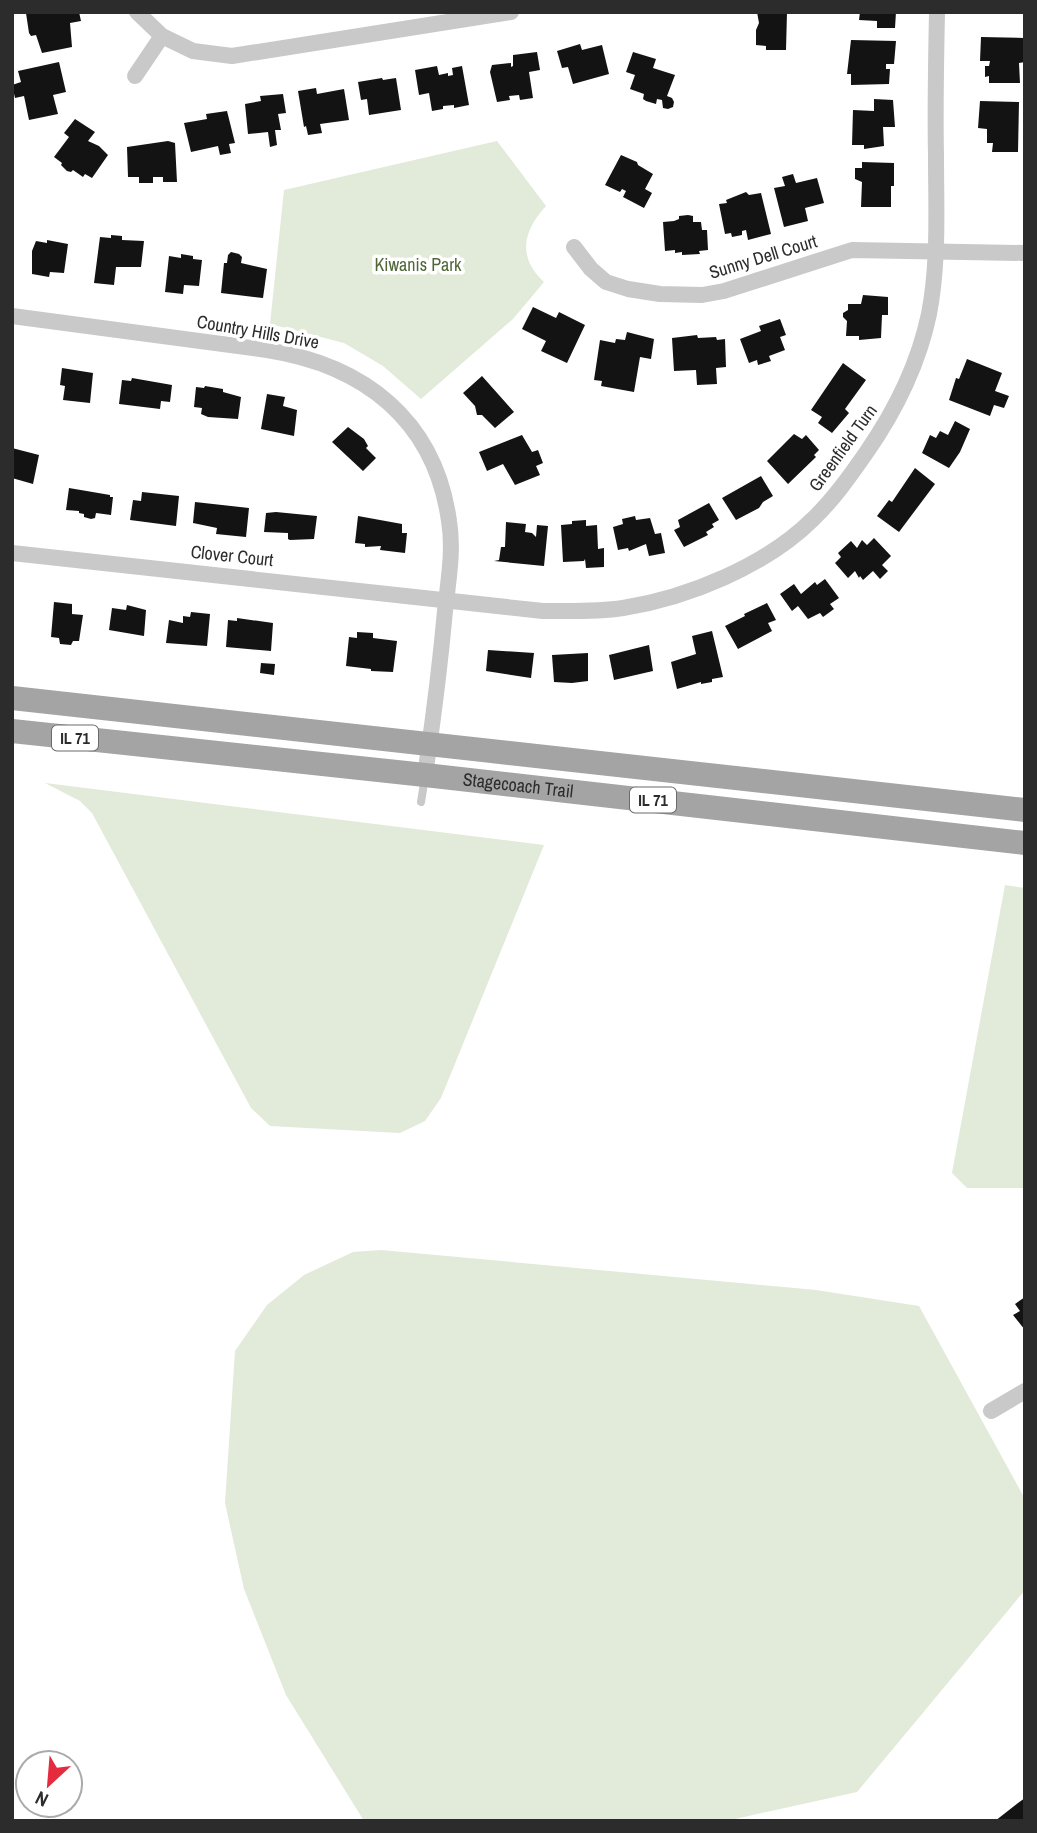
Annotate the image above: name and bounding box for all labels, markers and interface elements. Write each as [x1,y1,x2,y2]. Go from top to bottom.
street label: Sunny Dell Court [706,228,820,285]
park label: Kiwanis Park [375,252,462,277]
street label: Country Hills Drive [195,308,321,355]
street label: Greenfield Turn [803,399,883,496]
street label: Clover Court [190,539,275,572]
road number: IL 71 [52,726,98,750]
street label: Stagecoach Trail [462,766,575,804]
road number: IL 71 [630,788,676,813]
north arrow [14,1749,84,1819]
text: N [31,1785,52,1813]

